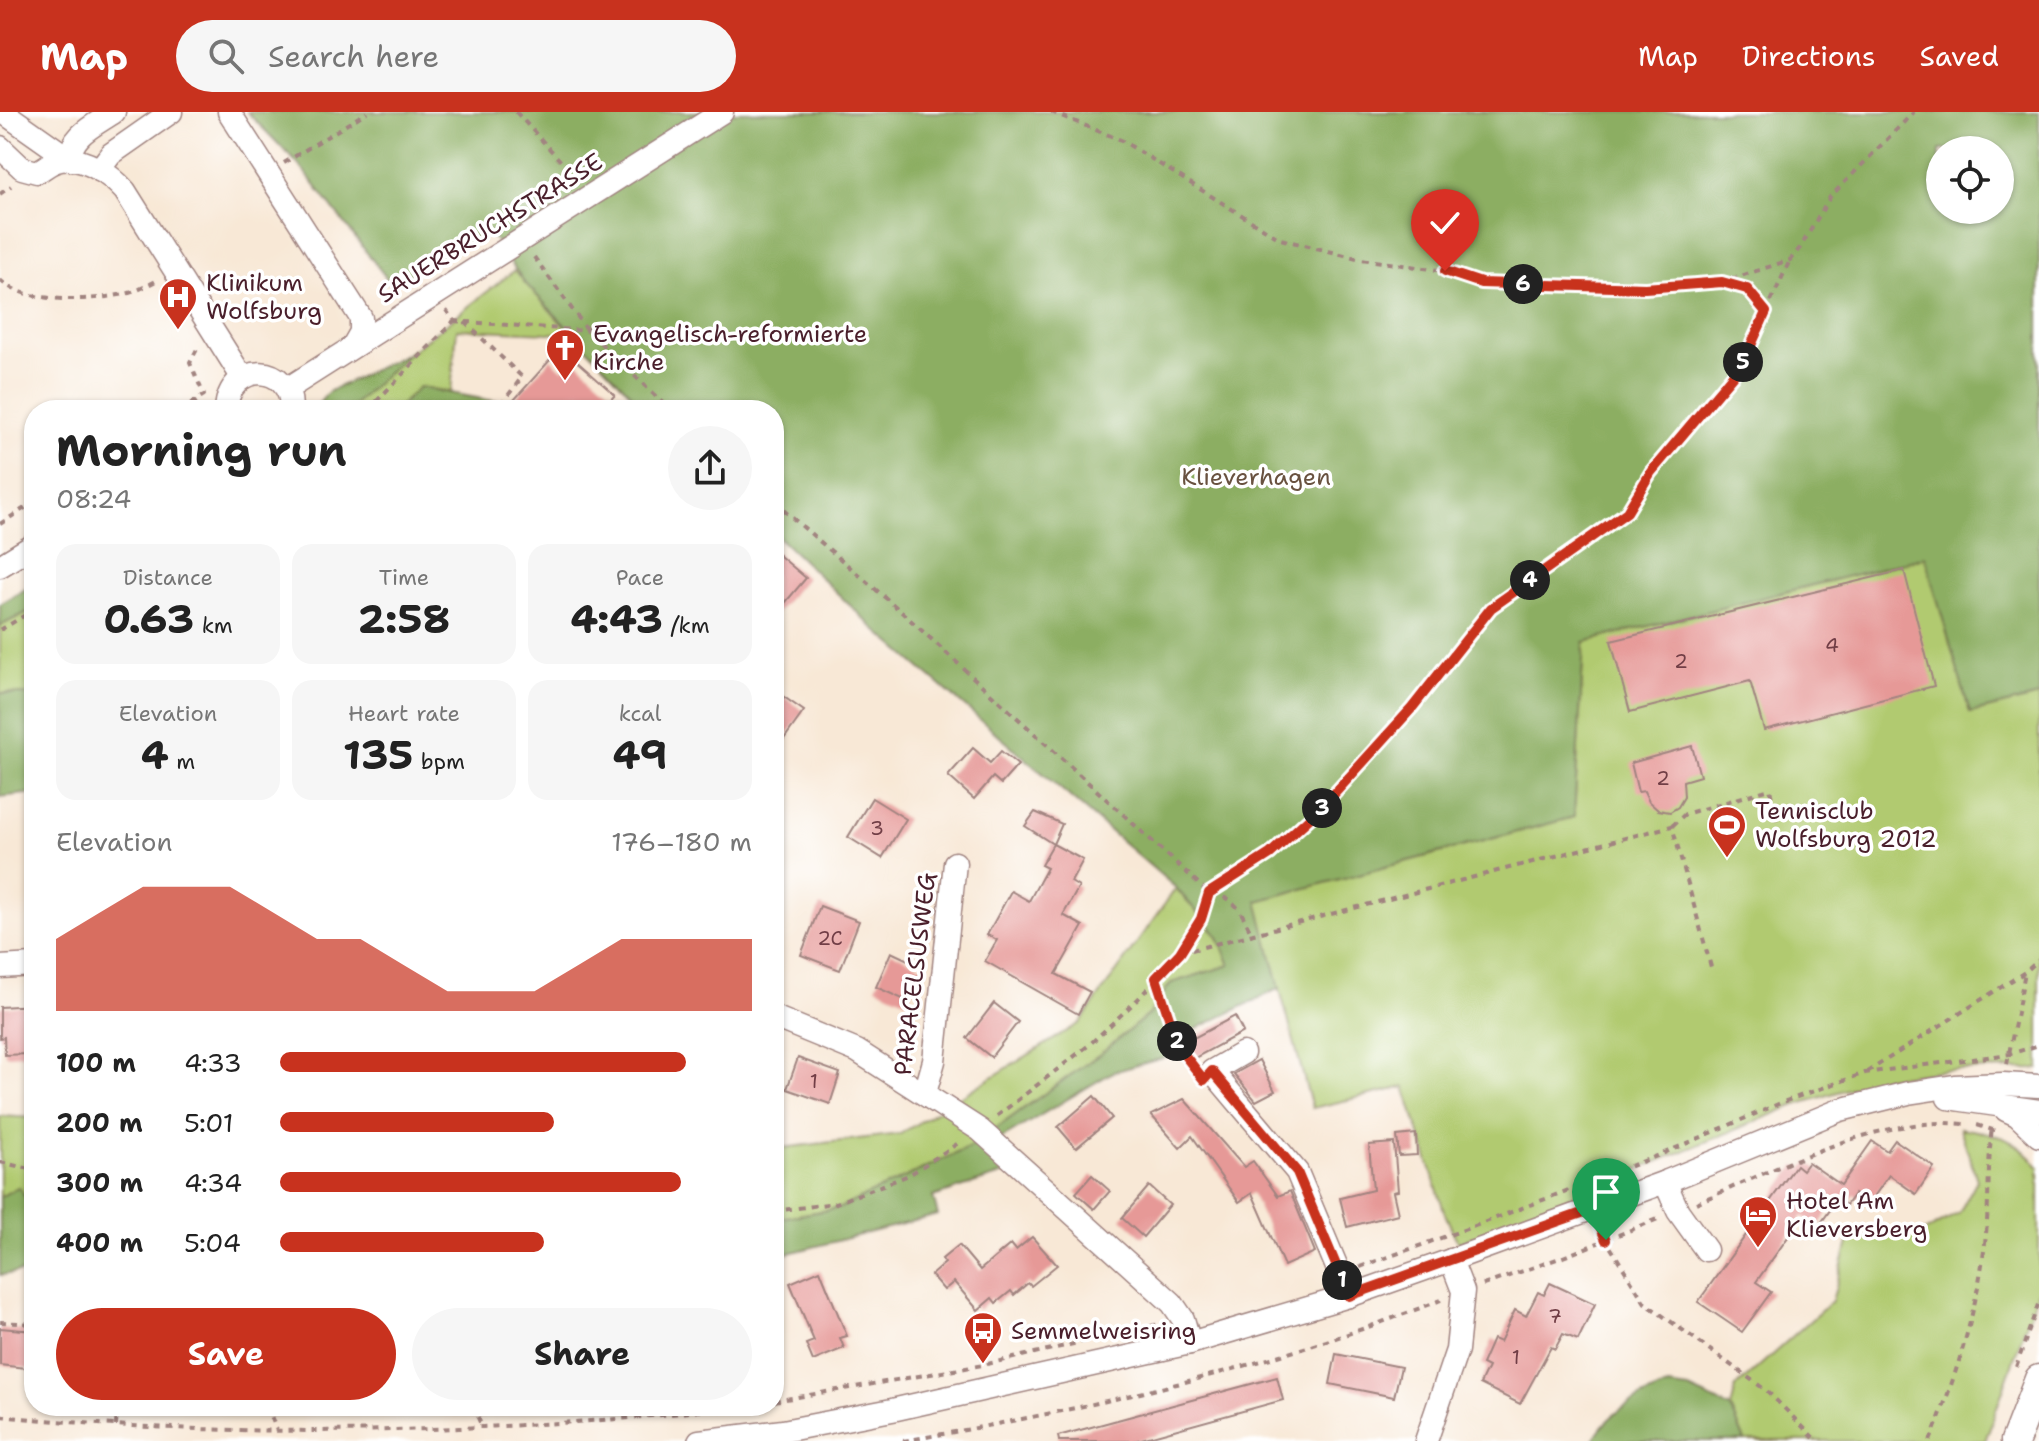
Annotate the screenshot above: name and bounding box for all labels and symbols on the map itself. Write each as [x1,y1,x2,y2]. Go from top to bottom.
street label: SAUERBRUCHSTRASSE [372,146,608,310]
pin [1411,189,1479,271]
pin: 6 [1503,264,1543,304]
place label: Klinikum Wolfsburg [206,267,322,327]
hospital icon: Klinikum Wolfsburg [157,276,199,331]
place label: Evangelisch-reformierte Kirche [593,318,867,378]
church icon: Evangelisch-reformierte Kirche [544,327,586,382]
pin: 5 [1723,342,1763,382]
park label: Klieverhagen [1181,461,1331,493]
pin: 4 [1510,560,1550,600]
house number: 4 [1825,632,1839,658]
house number: 2 [1674,648,1688,674]
house number: 2 [1656,765,1670,791]
pin: 3 [1302,788,1342,828]
place label: Tennisclub Wolfsburg 2012 [1755,795,1937,855]
sports icon: Tennisclub Wolfsburg 2012 [1706,804,1748,859]
house number: 3 [870,815,884,841]
street label: PARACELSUSWEG [887,871,943,1077]
house number: 2C [817,925,843,951]
pin: 2 [1157,1021,1197,1061]
house number: 1 [810,1068,818,1094]
pin [1572,1158,1640,1240]
place label: Hotel Am Klieversberg [1786,1185,1927,1245]
hotel icon: Hotel Am Klieversberg [1737,1194,1779,1249]
pin: 1 [1322,1260,1362,1300]
house number: 7 [1548,1303,1562,1329]
bus stop icon: Semmelweisring [962,1310,1004,1365]
place label: Semmelweisring [1011,1315,1196,1347]
house number: 1 [1512,1344,1520,1370]

